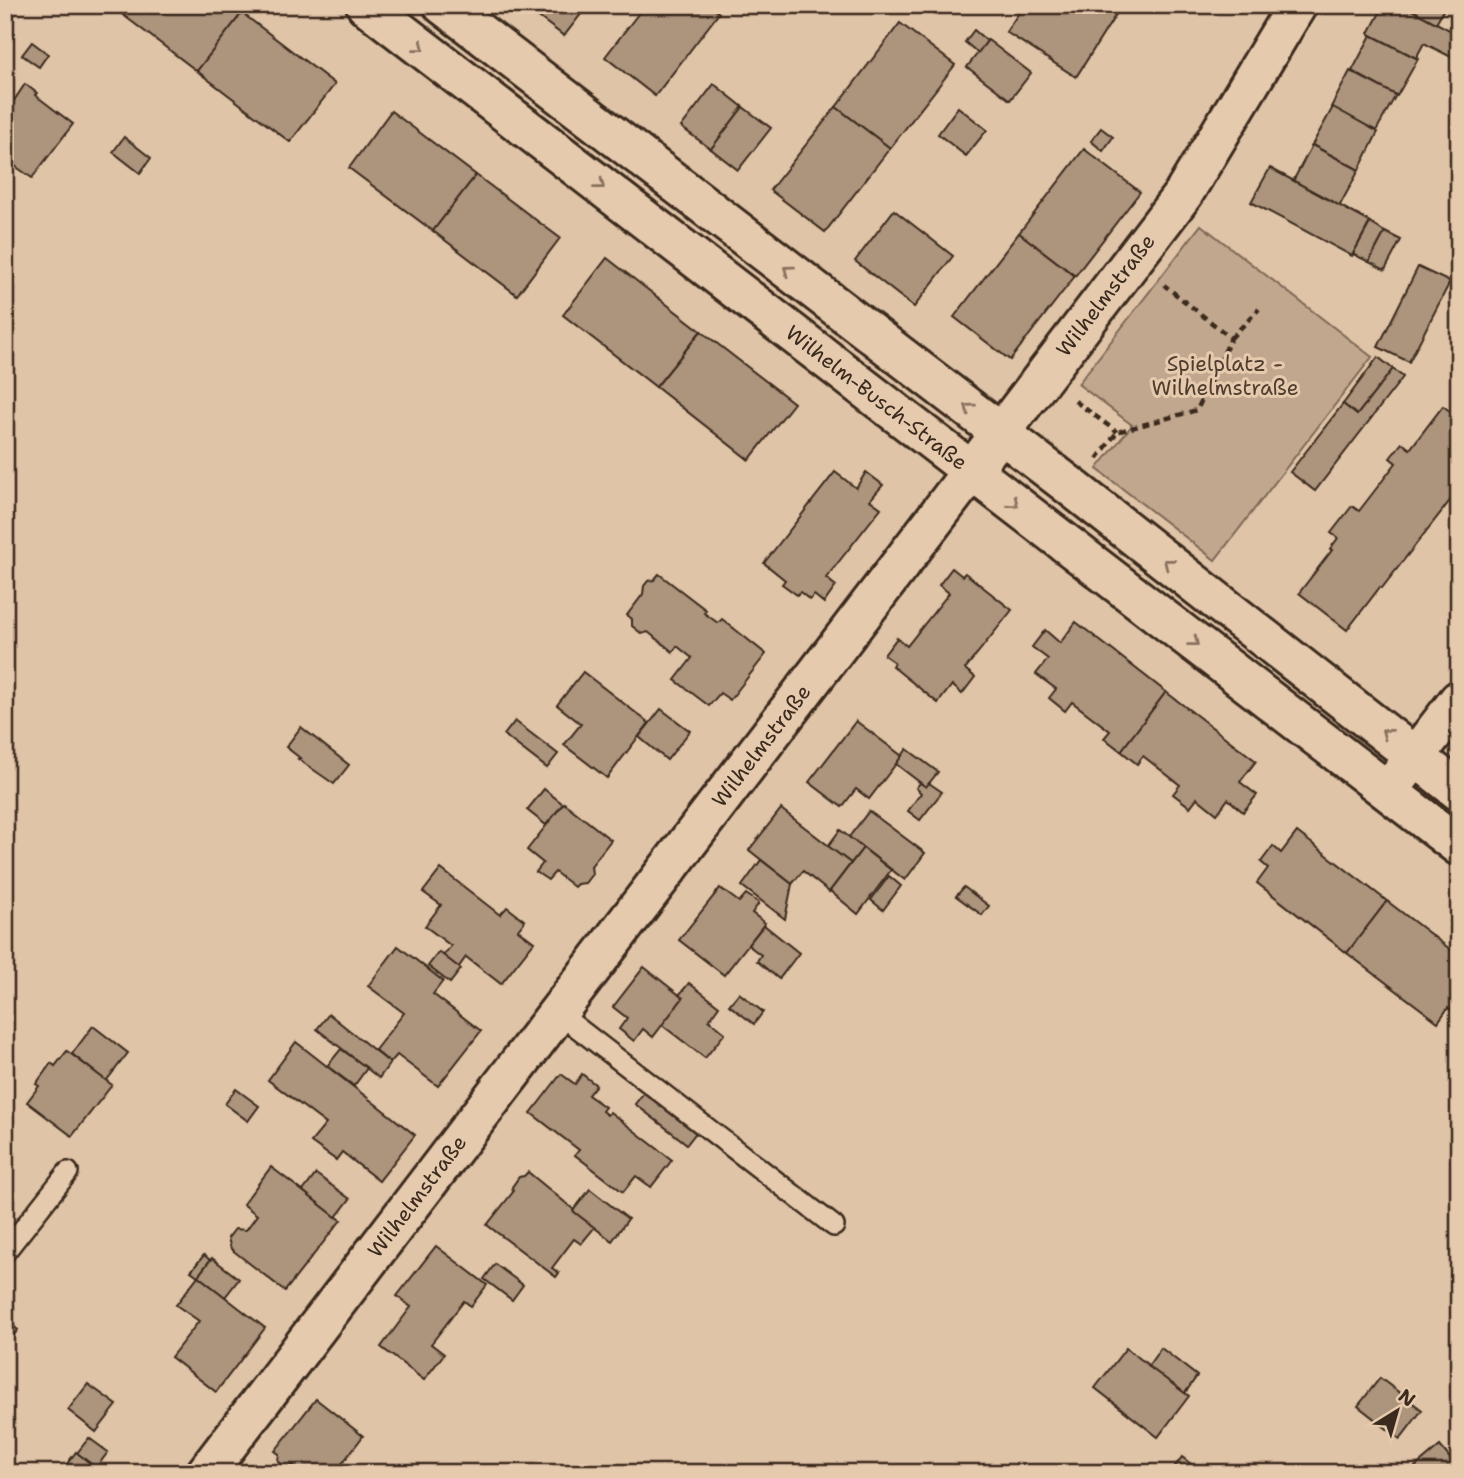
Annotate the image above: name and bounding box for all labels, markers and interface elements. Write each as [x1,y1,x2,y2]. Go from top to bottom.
one-way arrow [412,38,425,51]
one-way arrow [593,177,605,190]
street label: Wilhelmstraße [1050,228,1162,362]
one-way arrow [784,265,796,278]
street label: Wilhelm-Busch-Straße [780,319,973,477]
park label: Spielplatz - Wilhelmstraße [1151,350,1299,402]
one-way arrow [964,404,977,417]
one-way arrow [1006,495,1019,508]
one-way arrow [1164,558,1176,571]
one-way arrow [1186,634,1199,647]
street label: Wilhelmstraße [706,679,817,813]
one-way arrow [1381,729,1393,742]
street label: Wilhelmstraße [361,1129,473,1264]
north arrow [1362,1376,1432,1446]
text: N [1393,1383,1420,1412]

